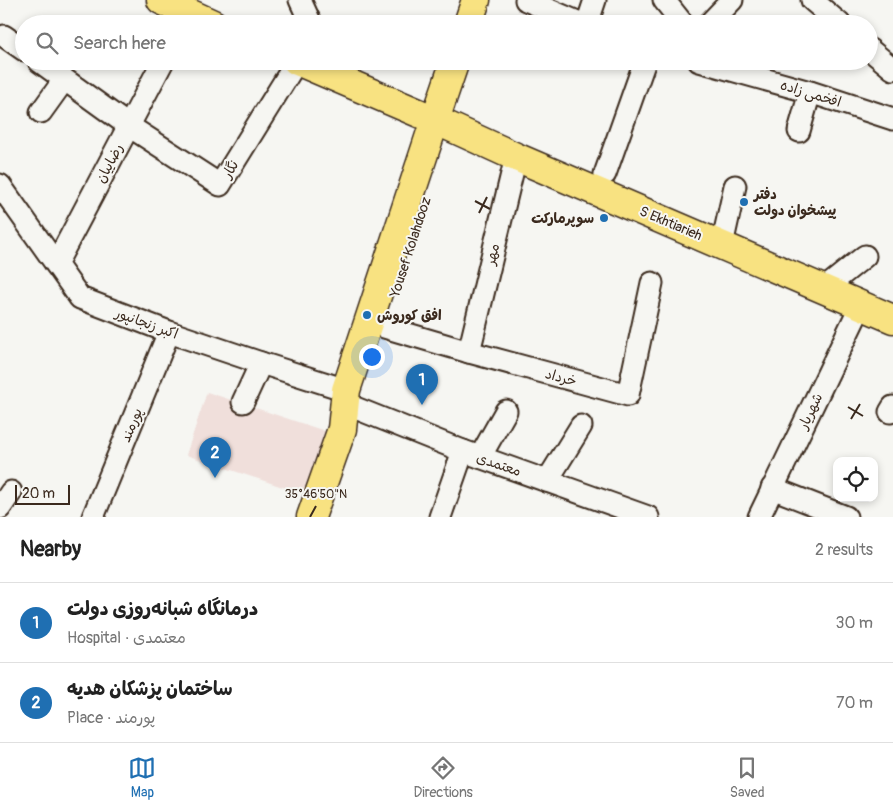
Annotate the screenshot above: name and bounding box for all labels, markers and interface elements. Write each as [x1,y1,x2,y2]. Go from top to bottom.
search box [15,15,878,70]
icon: search [33,29,61,57]
text: Search here [73,31,166,55]
street label: افخمی زاده [778,76,843,111]
street label: رضاییان [92,141,127,186]
street label: نگار [218,157,242,182]
place label: دفتر پیشخوان دولت [752,186,836,220]
street label: Yousef Kolahdooz [386,195,435,300]
marker: دفتر پیشخوان دولت [738,196,750,208]
street label: S Ekhtiarieh [637,203,705,244]
place label: سوپرمارکت [531,210,594,228]
marker: سوپرمارکت [598,212,610,224]
street label: مهر [482,242,503,267]
street label: اکبر زنجانپور [112,304,180,344]
place label: افق کوروش [377,307,442,325]
marker: افق کوروش [361,309,373,321]
your location [359,344,385,370]
pin: 1 [406,364,438,405]
street label: خرداد [543,365,579,390]
street label: شهریار [794,390,826,433]
street label: پورمند [117,406,147,445]
pin: 2 [199,437,231,478]
street label: معتمدی [474,449,523,480]
map controls [833,457,878,502]
button: locate [833,457,878,502]
scale bar [15,482,70,505]
text: 20 m [22,485,55,502]
text: 35°46'50"N [285,487,347,502]
text: Nearby [20,536,81,563]
text: 2 results [815,540,873,560]
text: درمانگاه شبانه‌روزی دولت [67,597,258,621]
text: 1 [33,613,39,633]
text: 30 m [835,613,873,633]
text: Hospital · معتمدی [67,628,186,648]
text: ساختمان پزشکان هدیه [67,677,233,701]
text: 2 [32,693,40,713]
text: 70 m [836,693,873,713]
text: Place · پورمند [67,708,156,728]
tab: Map [128,754,156,801]
tab: Directions [413,754,473,801]
tab: Saved [730,754,765,801]

